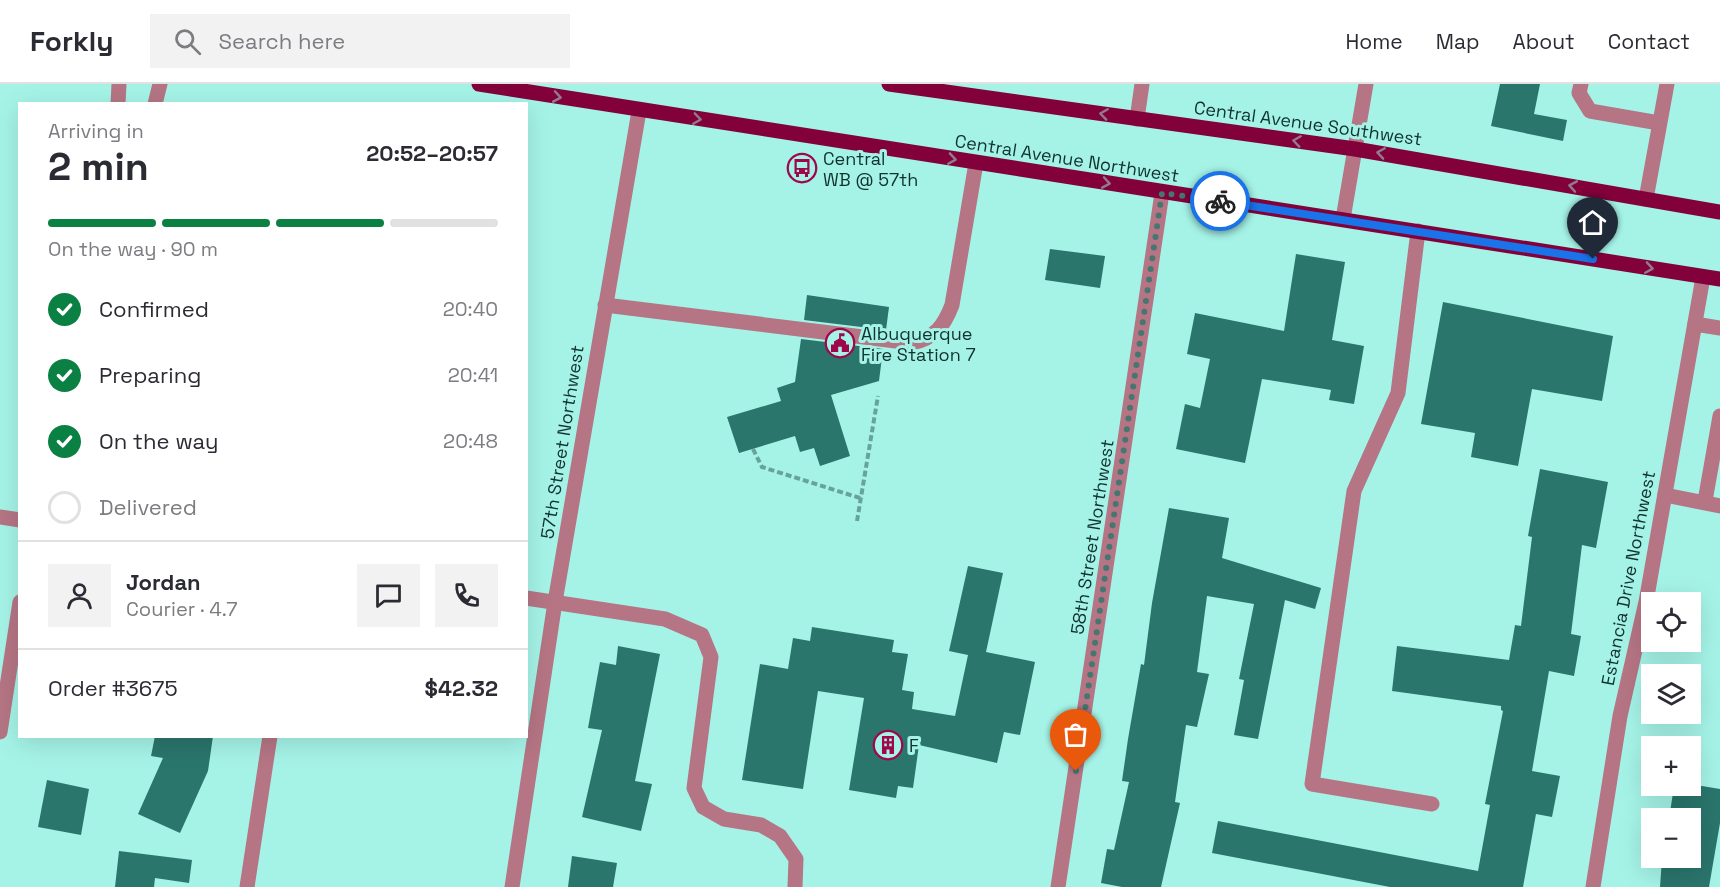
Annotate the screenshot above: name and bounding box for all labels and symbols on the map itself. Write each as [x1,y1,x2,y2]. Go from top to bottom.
one-way arrow [552,91,562,103]
street label: Central Avenue Southwest [1193,96,1423,150]
one-way arrow [1099,109,1108,121]
one-way arrow [693,112,702,124]
street label: Central Avenue Northwest [953,129,1181,187]
one-way arrow [1292,135,1301,147]
place label: Central WB @ 57th [823,147,918,191]
one-way arrow [1377,147,1387,160]
bus stop icon: Central WB @ 57th [786,152,818,184]
one-way arrow [947,152,957,165]
courier [1190,171,1250,231]
one-way arrow [1101,177,1110,189]
one-way arrow [1569,180,1579,193]
pin [1567,197,1618,259]
one-way arrow [1645,262,1654,274]
place label: Albuquerque Fire Station 7 [861,322,976,366]
public building icon: Albuquerque Fire Station 7 [824,327,856,359]
street label: 57th Street Northwest [535,343,589,541]
street label: 58th Street Northwest [1065,438,1119,636]
street label: Estancia Drive Northwest [1596,469,1660,687]
pin [1050,709,1101,771]
building icon: F [872,729,904,761]
place label: F [909,734,919,757]

